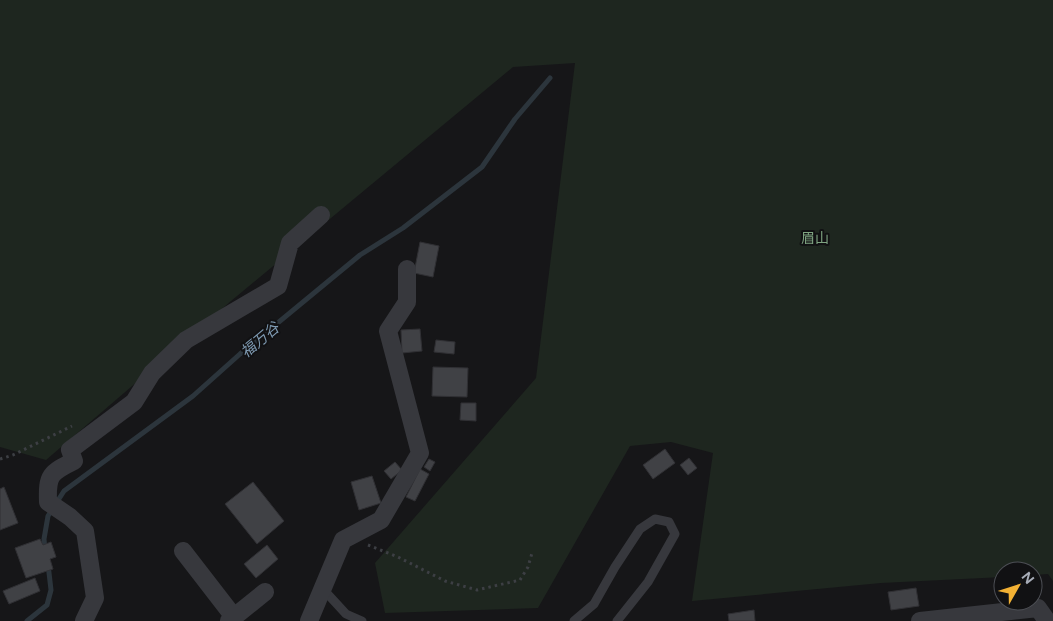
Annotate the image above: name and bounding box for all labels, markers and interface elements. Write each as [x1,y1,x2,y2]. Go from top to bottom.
park label: 眉山 [801,230,829,247]
water label: 福万谷 [237,317,285,361]
north arrow [993,561,1043,611]
text: N [1018,569,1038,588]

